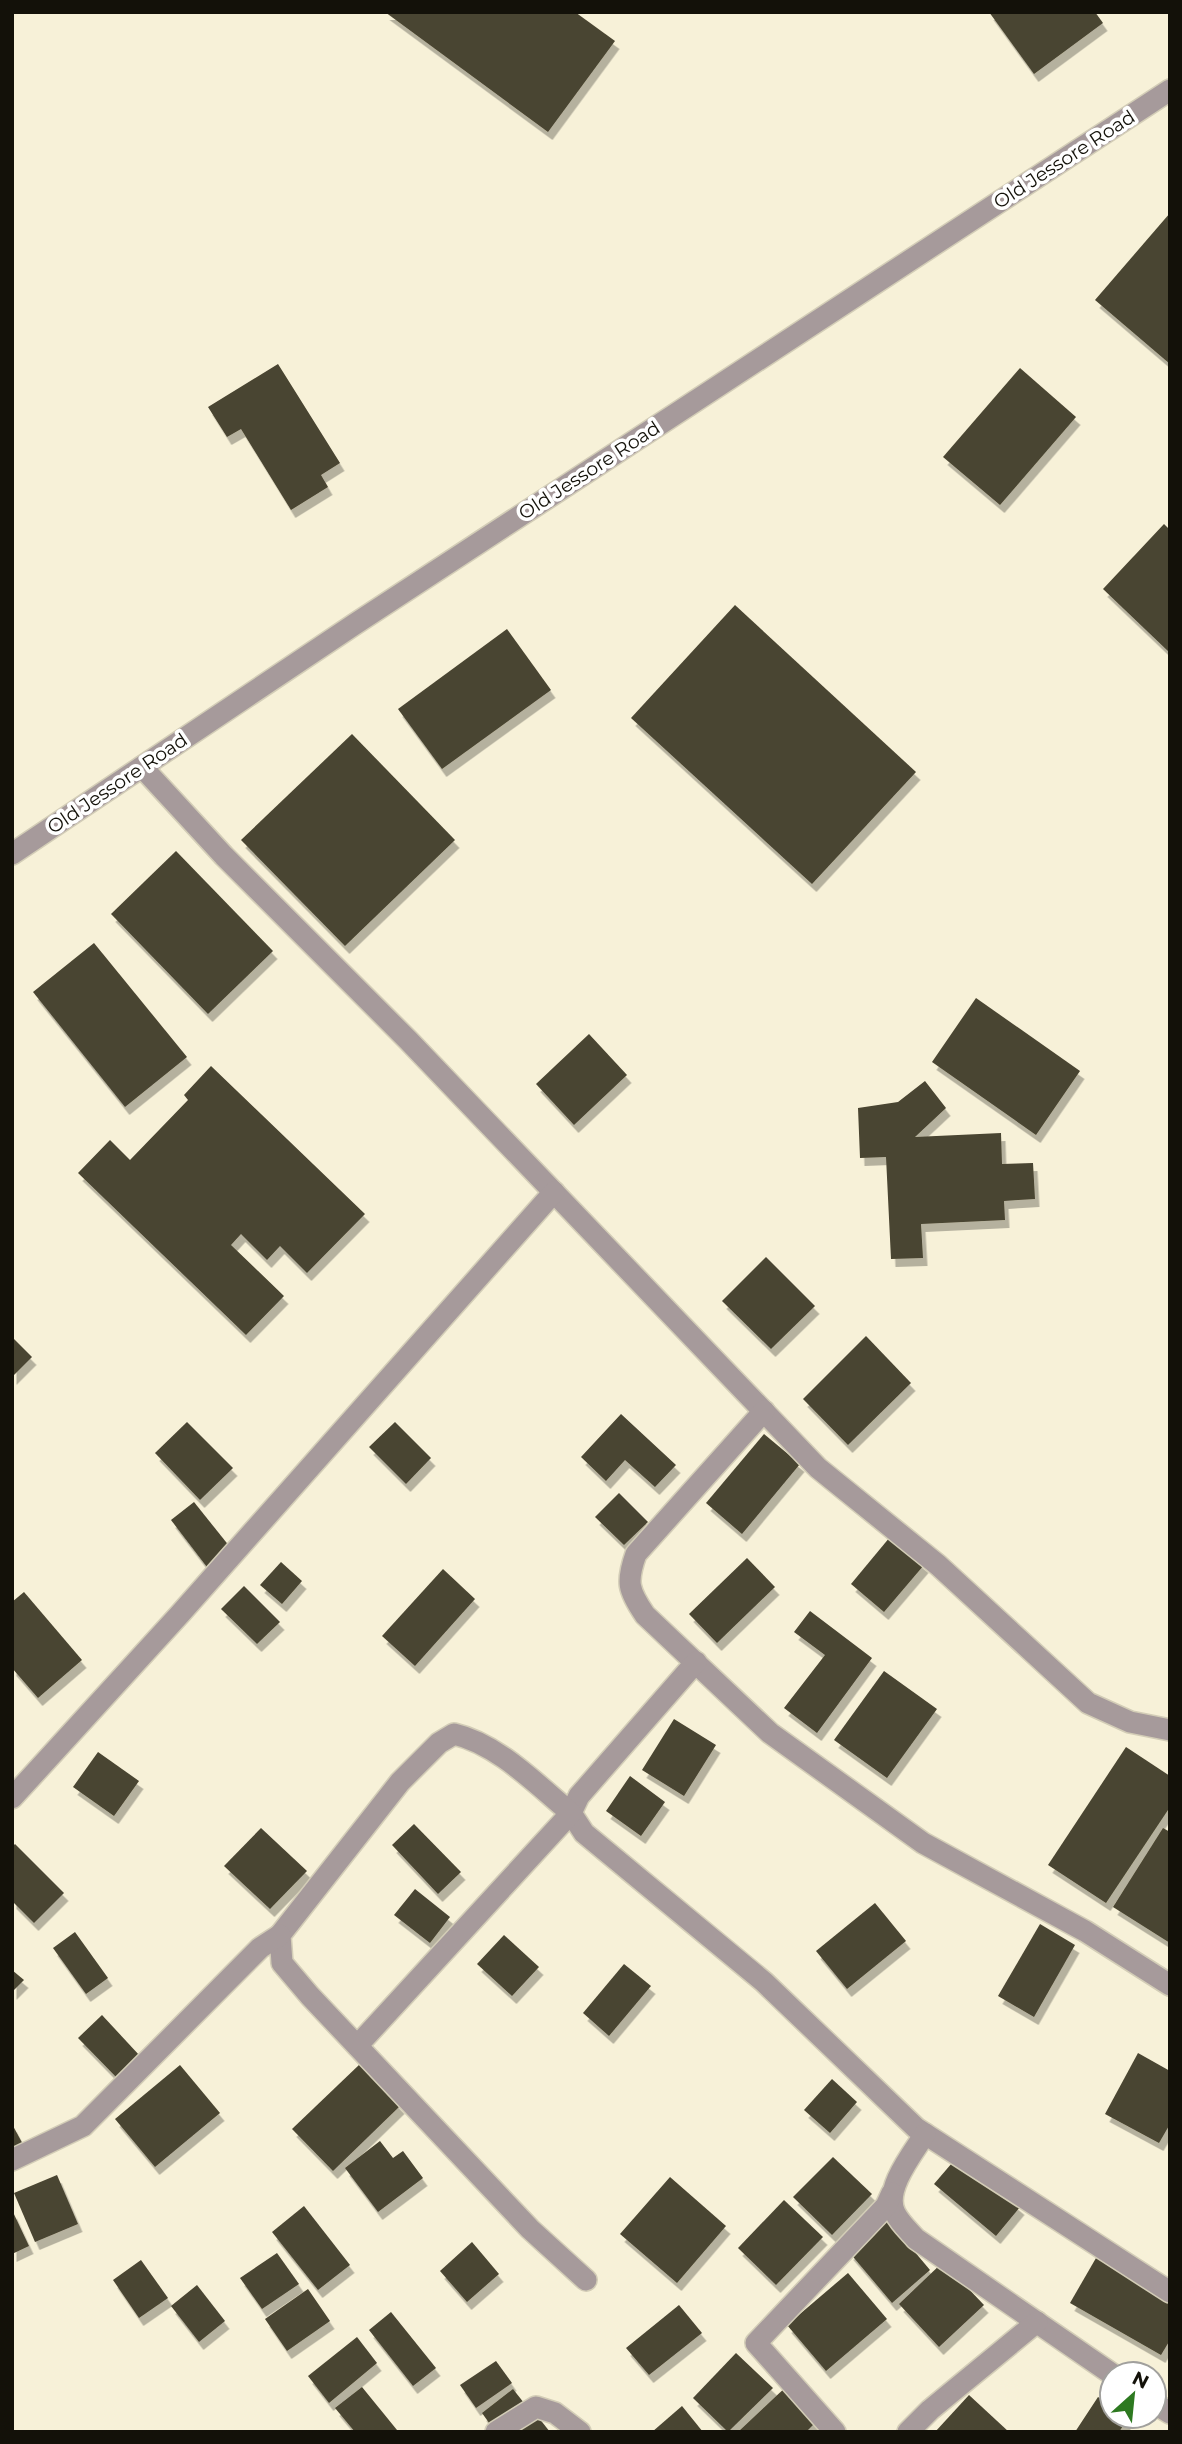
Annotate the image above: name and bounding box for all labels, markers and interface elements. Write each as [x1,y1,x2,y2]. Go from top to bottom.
street label: Old Jessore Road [989,105,1139,214]
street label: Old Jessore Road [514,416,664,525]
street label: Old Jessore Road [43,728,192,839]
north arrow [1098,2360,1168,2430]
text: N [1128,2367,1153,2394]

